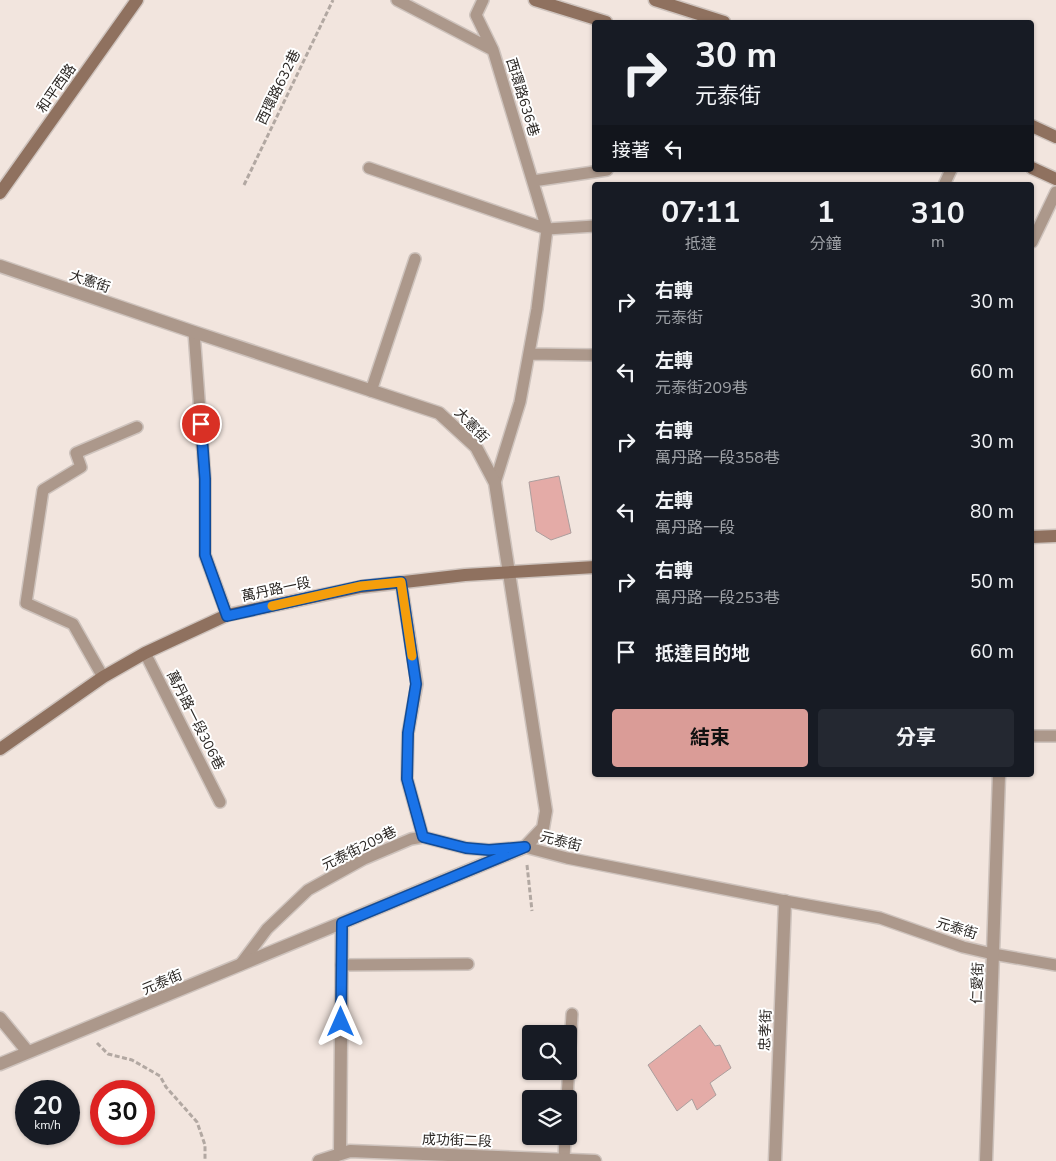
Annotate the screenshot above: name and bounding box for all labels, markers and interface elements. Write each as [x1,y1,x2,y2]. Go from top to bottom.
text: 30 m [695,32,777,79]
icon: right [612,40,677,105]
street label: 西環路632巷 [252,47,305,128]
street label: 西環路636巷 [502,56,543,139]
street label: 和平西路 [33,60,80,117]
text: 元泰街 [695,81,761,111]
icon: left [660,135,688,163]
text: 接著 [612,138,650,164]
text: 07:11 [661,192,741,233]
text: 1 [817,192,835,233]
text: 310 [911,193,965,234]
text: m [931,231,945,253]
text: 抵達 [685,233,717,255]
text: 分鐘 [810,233,842,255]
street label: 大憲街 [67,266,113,297]
text: 右轉 [655,278,693,304]
icon: right [612,288,640,316]
text: 30 m [970,289,1014,315]
text: 元泰街 [655,307,703,329]
text: 左轉 [655,348,693,374]
icon: left [612,358,640,386]
text: 60 m [970,359,1014,385]
text: 元泰街209巷 [655,377,748,399]
pin [180,403,222,445]
street label: 大憲街 [450,404,493,447]
icon: arrive [187,410,215,438]
text: 右轉 [655,418,693,444]
icon: right [612,428,640,456]
text: 30 m [970,429,1014,455]
text: 萬丹路一段358巷 [655,447,780,469]
text: 左轉 [655,488,693,514]
icon: left [612,498,640,526]
text: 80 m [970,499,1014,525]
text: 萬丹路一段 [655,517,735,539]
text: 右轉 [655,558,693,584]
icon: right [612,568,640,596]
text: 50 m [970,569,1014,595]
street label: 萬丹路一段 [240,573,312,606]
text: 萬丹路一段253巷 [655,587,780,609]
icon: arrive [612,638,640,666]
text: 60 m [970,639,1014,665]
text: 抵達目的地 [655,641,750,667]
street label: 萬丹路一段306巷 [162,667,229,773]
button: 結束 [612,709,808,767]
button: 分享 [818,709,1014,767]
street label: 元泰街209巷 [319,822,400,875]
street label: 元泰街 [538,827,584,856]
street label: 元泰街 [934,913,980,944]
street label: 仁愛街 [967,962,988,1004]
street label: 元泰街 [139,966,185,999]
position arrow [314,995,366,1047]
street label: 忠孝街 [755,1009,776,1051]
map controls [522,1025,577,1145]
button: search [522,1025,577,1080]
speed limit sign: 30 [90,1080,155,1145]
text: 20 [32,1089,63,1123]
button: layers [522,1090,577,1145]
text: km/h [34,1117,61,1133]
street label: 成功街二段 [422,1130,492,1151]

